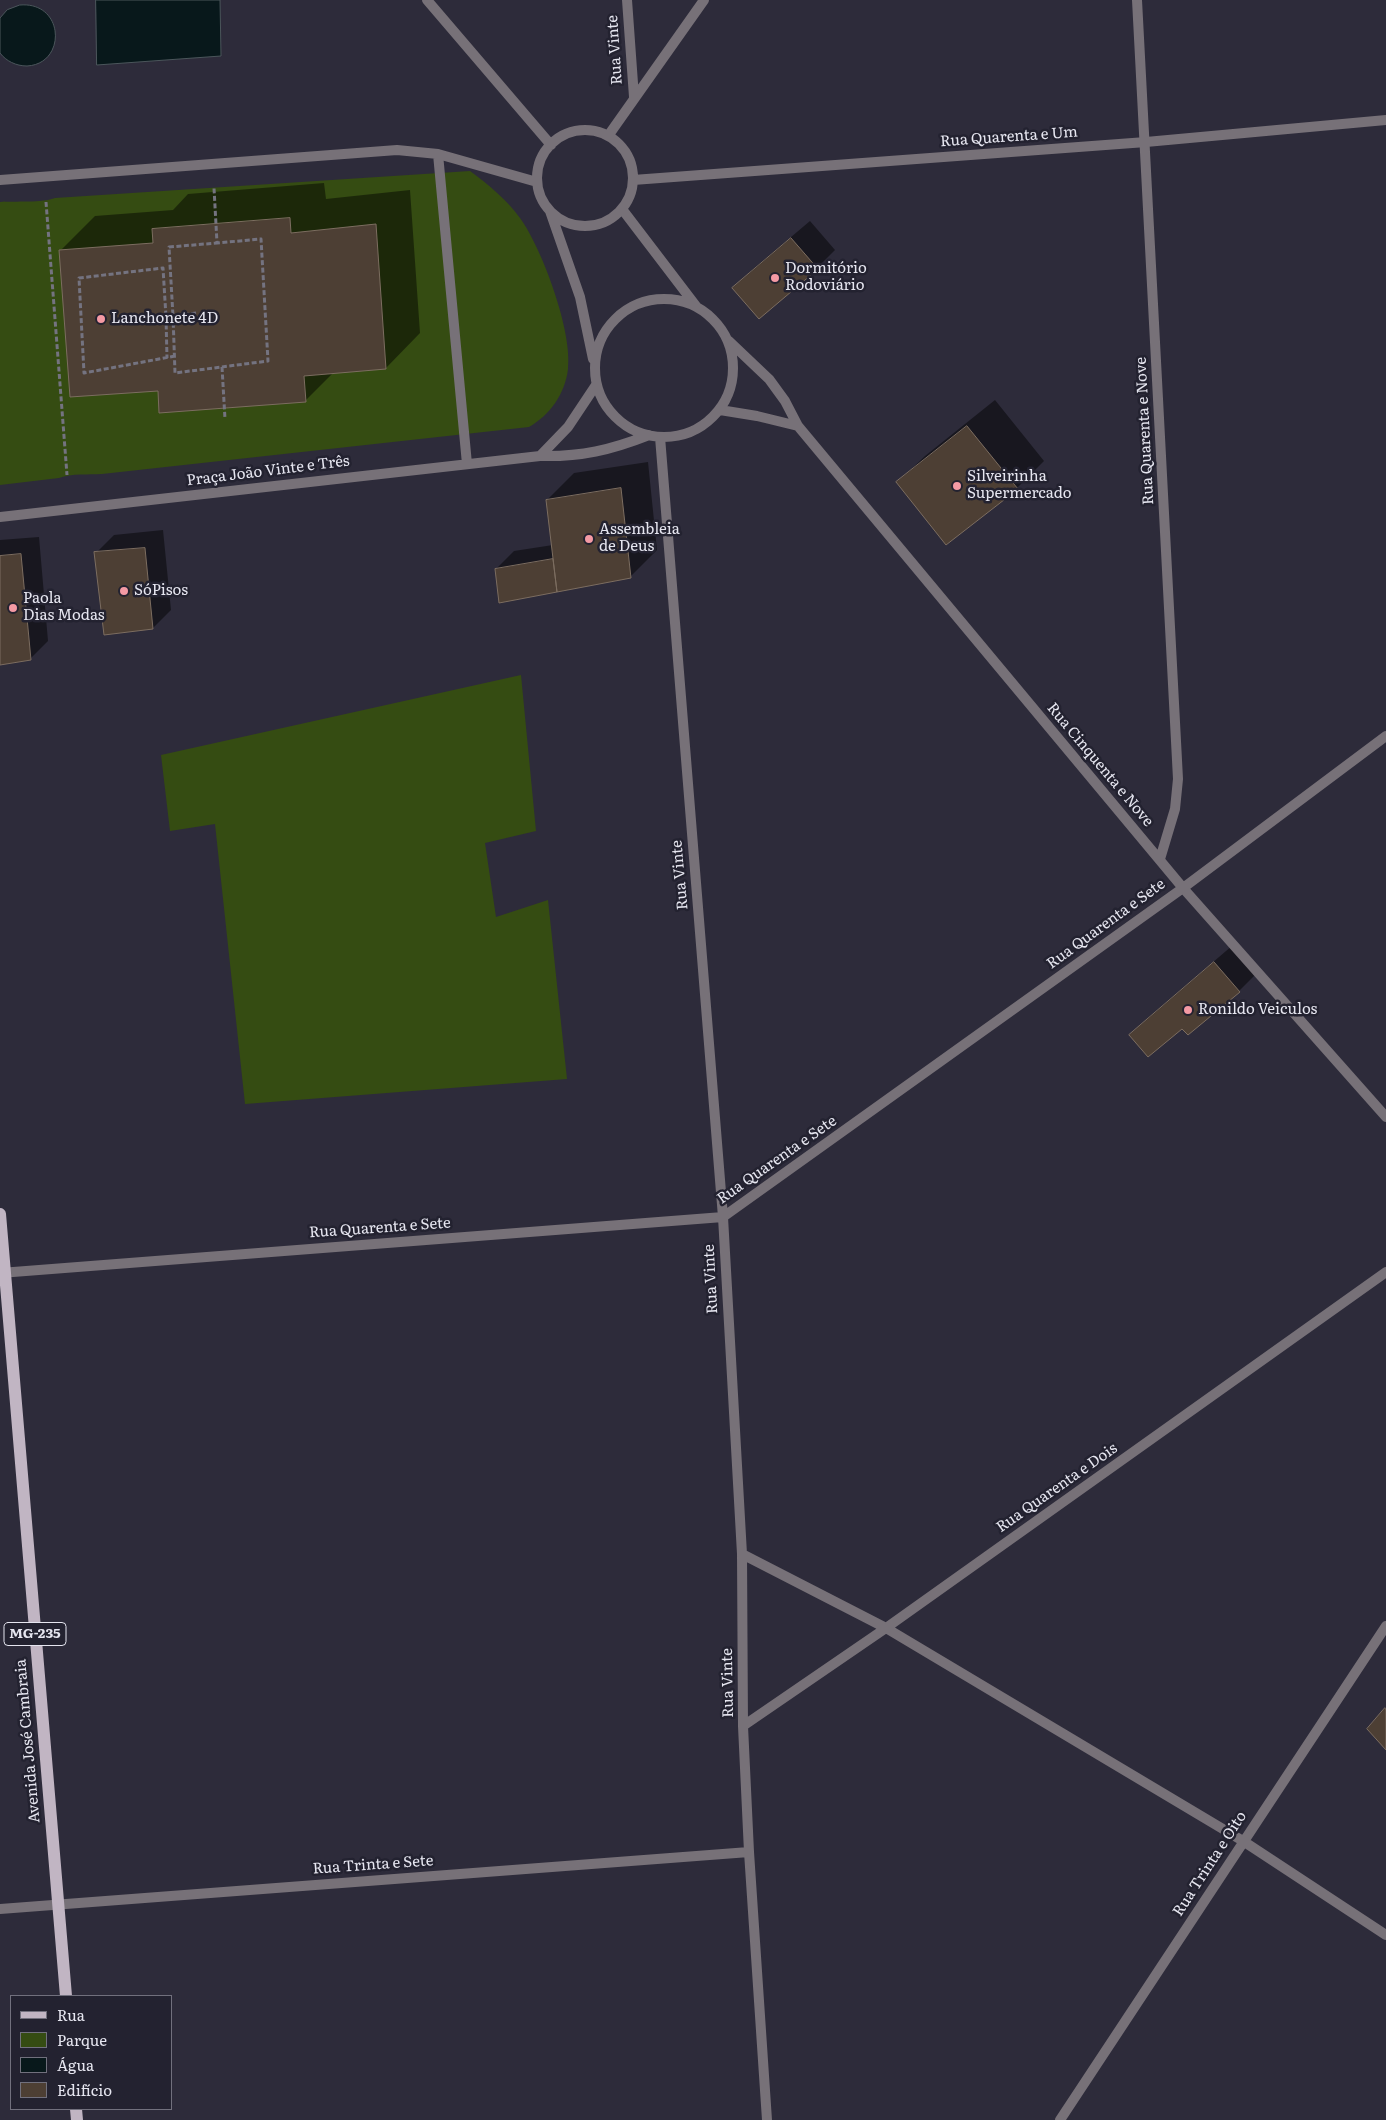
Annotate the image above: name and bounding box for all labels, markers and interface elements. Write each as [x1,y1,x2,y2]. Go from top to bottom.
street label: Rua Vinte [604,15,626,85]
street label: Rua Quarenta e Um [940,123,1078,151]
place label: Dormitório Rodoviário [785,260,867,295]
marker: Dormitório Rodoviário [769,272,781,284]
place label: Lanchonete 4D [111,310,218,328]
marker: Lanchonete 4D [95,313,107,325]
street label: Rua Quarenta e Nove [1132,357,1158,505]
street label: Praça João Vinte e Três [186,452,350,490]
place label: Silveirinha Supermercado [967,468,1072,503]
marker: Silveirinha Supermercado [951,480,963,492]
place label: Assembleia de Deus [599,521,680,556]
marker: Assembleia de Deus [583,533,595,545]
place label: SóPisos [134,582,188,600]
marker: SóPisos [118,585,130,597]
place label: Paola Dias Modas [23,590,105,625]
marker: Paola Dias Modas [7,602,19,614]
street label: Rua Cinquenta e Nove [1043,699,1157,831]
street label: Rua Vinte [668,839,692,911]
street label: Rua Quarenta e Sete [1043,875,1169,973]
place label: Ronildo Veiculos [1198,1001,1317,1019]
marker: Ronildo Veiculos [1182,1004,1194,1016]
street label: Rua Quarenta e Sete [714,1112,840,1208]
street label: Rua Quarenta e Sete [309,1214,451,1242]
street label: Rua Vinte [700,1244,722,1314]
street label: Rua Quarenta e Dois [993,1439,1121,1537]
road number: MG-235 [4,1622,66,1646]
street label: Rua Vinte [718,1648,738,1718]
street label: Avenida José Cambraia [12,1658,44,1824]
street label: Rua Trinta e Oito [1169,1808,1251,1920]
street label: Rua Trinta e Sete [312,1852,434,1878]
legend [10,1995,172,2110]
text: Rua [57,2003,85,2026]
text: Parque [57,2028,107,2051]
text: Água [57,2053,94,2076]
text: Edifício [57,2078,112,2101]

